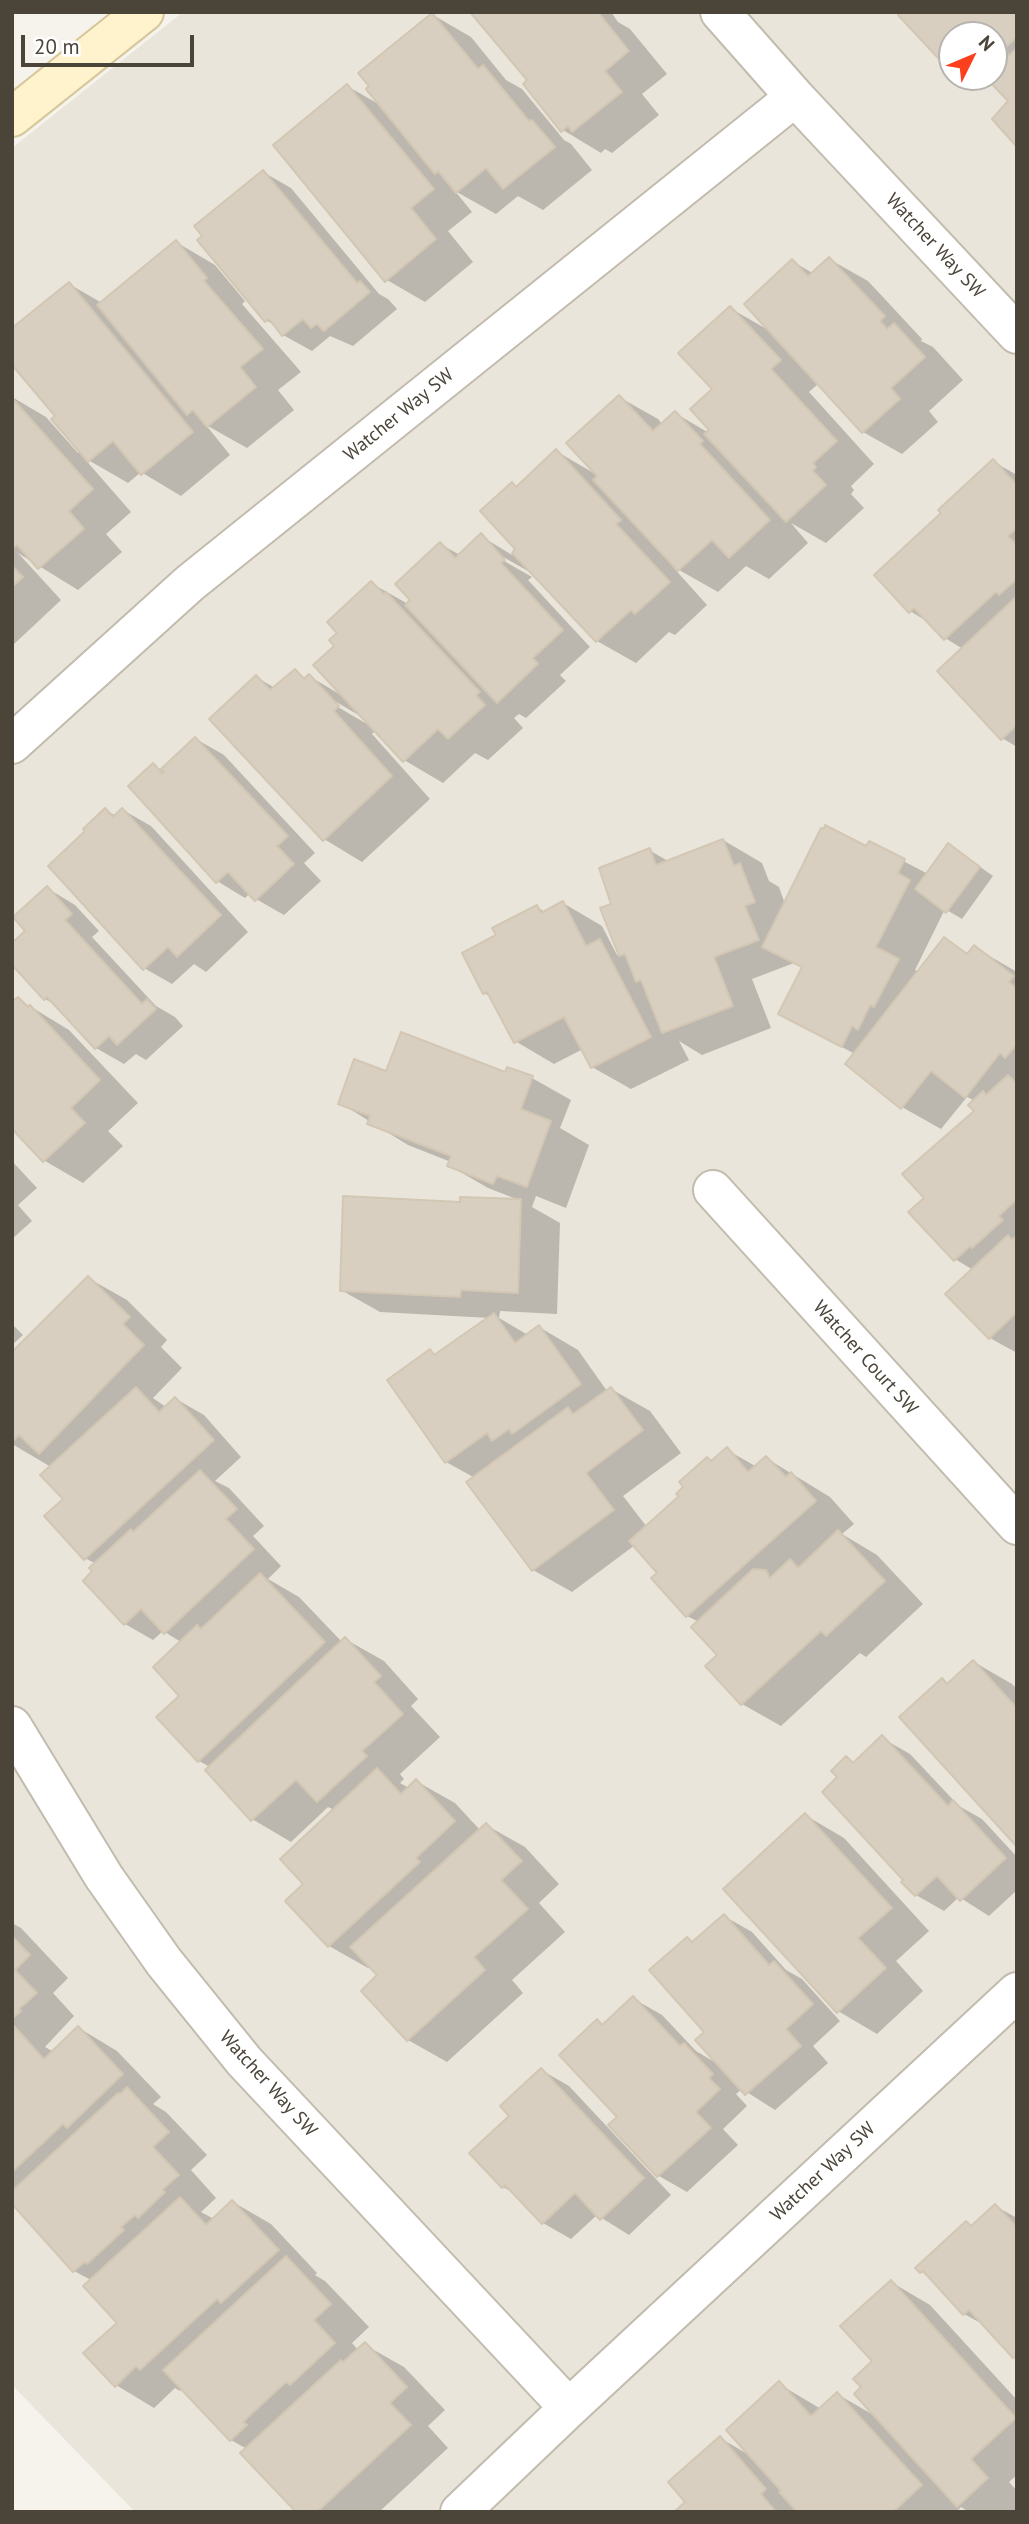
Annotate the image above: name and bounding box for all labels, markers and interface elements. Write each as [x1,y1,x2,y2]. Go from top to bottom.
scale bar [24,21,198,65]
north arrow [938,21,1008,91]
text: N [974,30,1000,56]
text: 20 m [34,33,80,60]
street label: Watcher Way SW [881,189,989,303]
street label: Watcher Way SW [339,364,459,466]
street label: Watcher Court SW [808,1296,922,1420]
street label: Watcher Way SW [214,2026,322,2142]
street label: Watcher Way SW [766,2118,880,2226]

